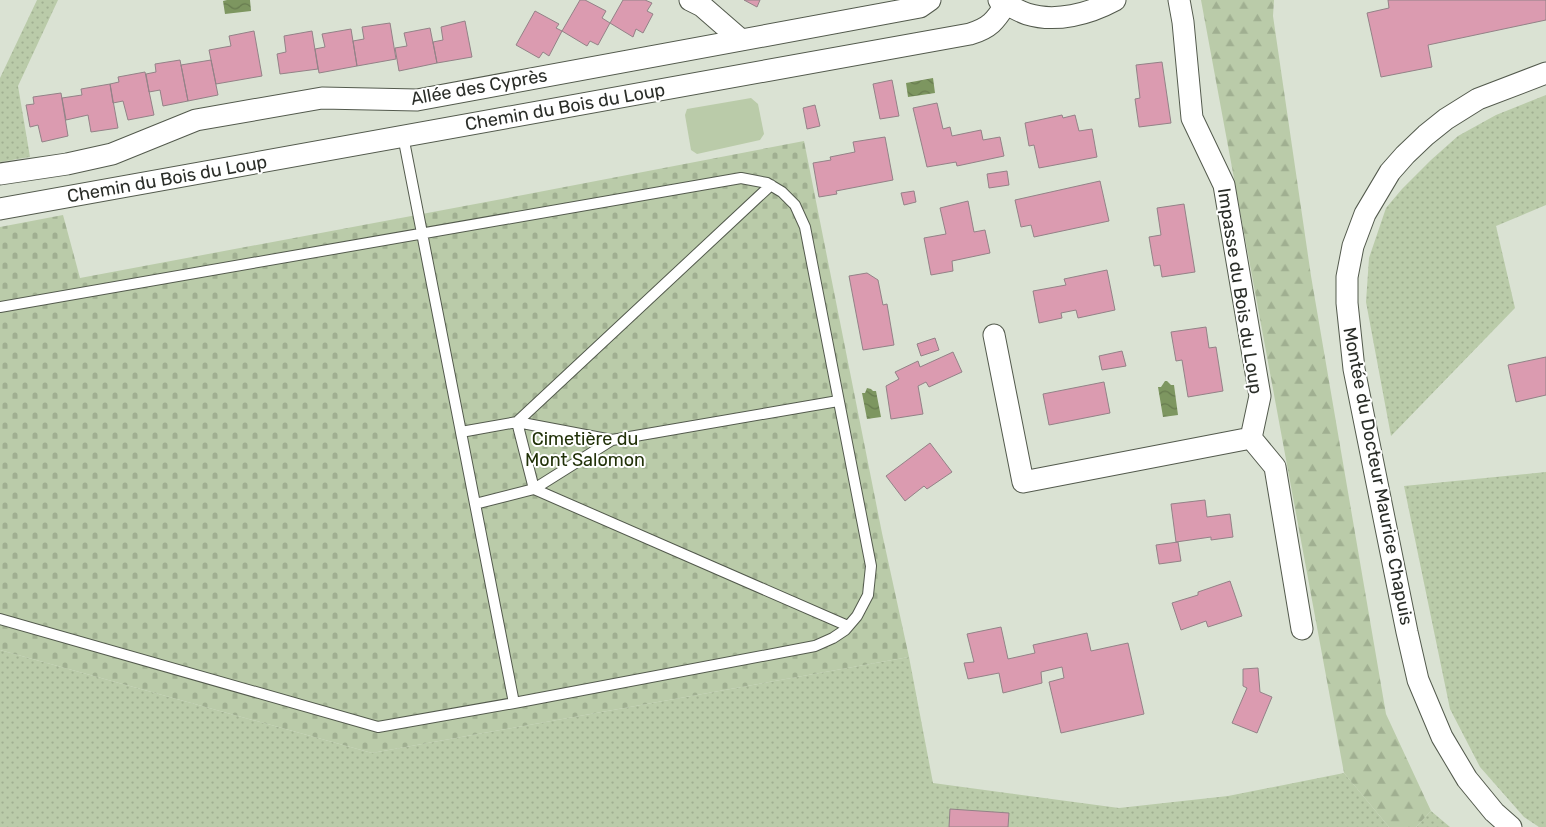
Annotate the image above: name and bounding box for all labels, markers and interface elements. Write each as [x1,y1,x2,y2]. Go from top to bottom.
street label: Allée des Cyprès [409,64,549,110]
street label: Chemin du Bois du Loup [463,79,667,135]
street label: Chemin du Bois du Loup [65,151,269,207]
street label: Impasse du Bois du Loup [1213,186,1267,396]
street label: Montée du Docteur Maurice Chapuis [1338,325,1418,627]
park label: Cimetière du Mont Salomon [525,428,645,471]

